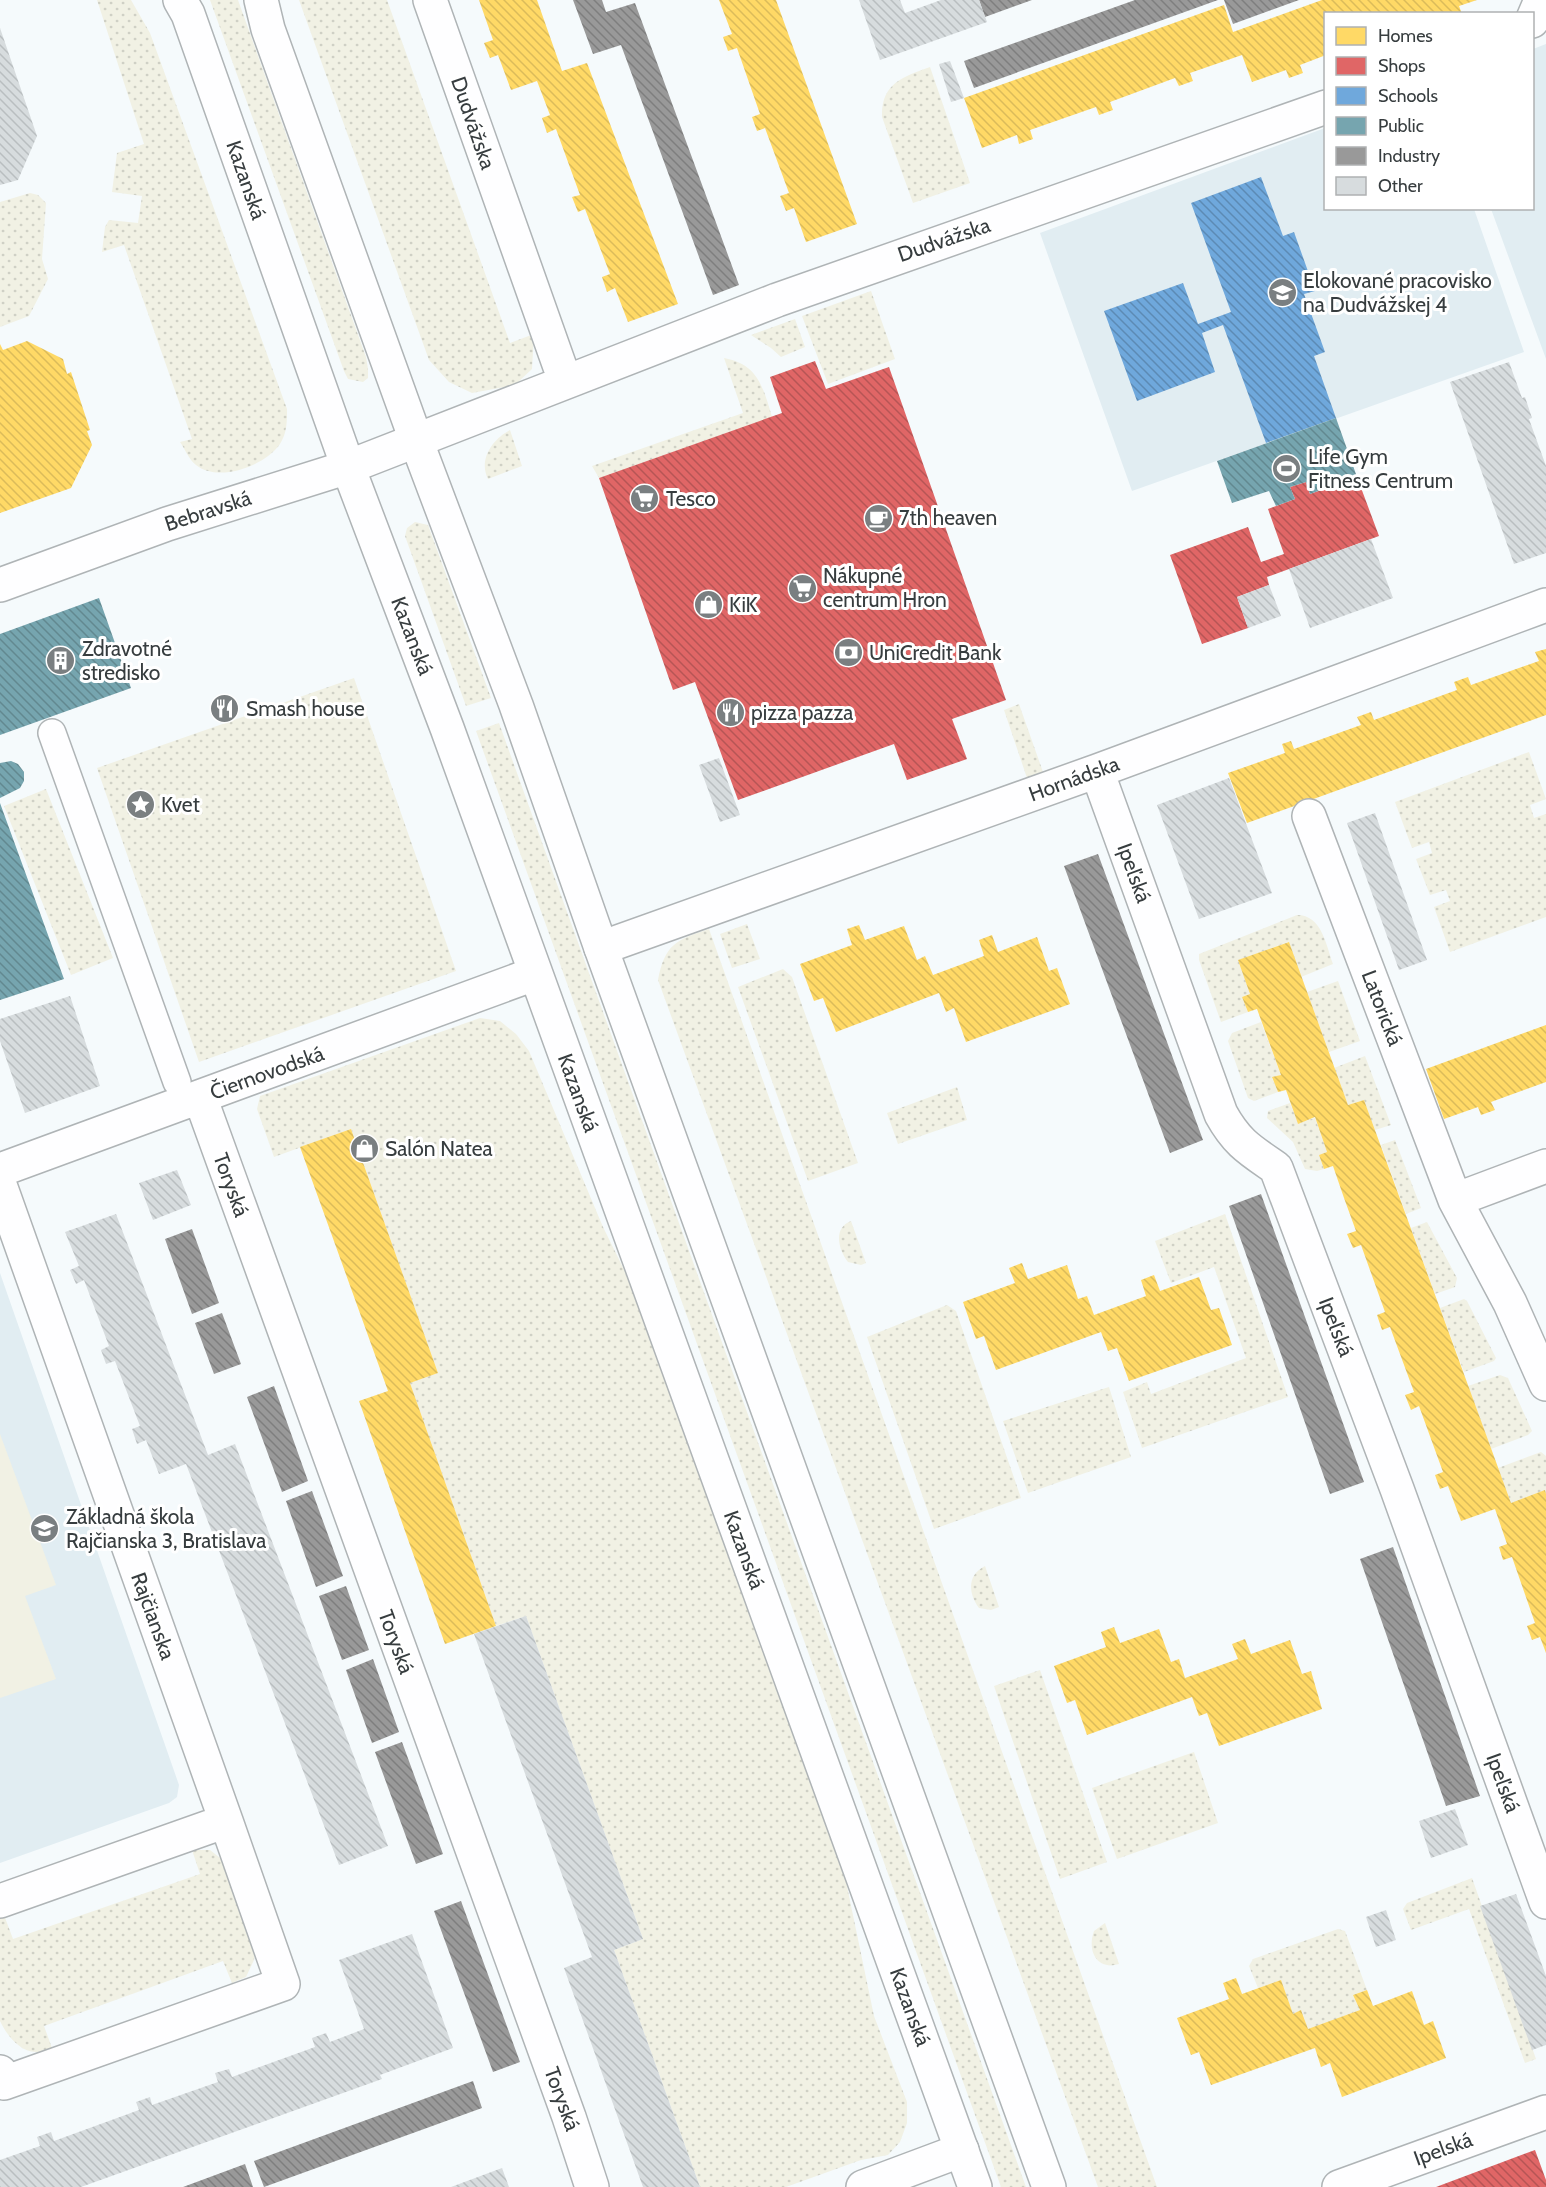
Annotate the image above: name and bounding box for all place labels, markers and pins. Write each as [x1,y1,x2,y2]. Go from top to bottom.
place label: Elokované pracovisko na Dudvážskej 4 [1303,268,1492,318]
school or university icon: Elokované pracovisko na Dudvážskej 4 [1266,277,1298,309]
place label: Life Gym Fitness Centrum [1308,444,1453,493]
sports icon: Life Gym Fitness Centrum [1271,453,1303,485]
supermarket icon: Tesco [629,483,661,515]
place label: Tesco [666,486,716,511]
cafe icon: 7th heaven [862,502,894,534]
place label: 7th heaven [899,505,997,530]
place label: Nákupné centrum Hron [823,563,947,612]
supermarket icon: Nákupné centrum Hron [786,572,818,604]
shop icon: KiK [692,589,724,621]
place label: KiK [729,592,758,617]
place label: Zdravotné stredisko [82,636,172,685]
bank icon: UniCredit Bank [832,637,864,669]
place label: UniCredit Bank [869,640,1002,665]
building icon: Zdravotné stredisko [45,645,77,677]
restaurant icon: Smash house [209,693,241,725]
place label: Smash house [246,696,365,721]
restaurant icon: pizza pazza [714,697,746,729]
place label: pizza pazza [751,700,853,725]
place icon: Kvet [124,789,156,821]
place label: Kvet [161,792,200,817]
shop icon: Salón Natea [348,1133,380,1165]
place label: Salón Natea [385,1136,492,1161]
place label: Základná škola Rajčianska 3, Bratislava [66,1504,266,1554]
school or university icon: Základná škola Rajčianska 3, Bratislava [29,1513,61,1545]

